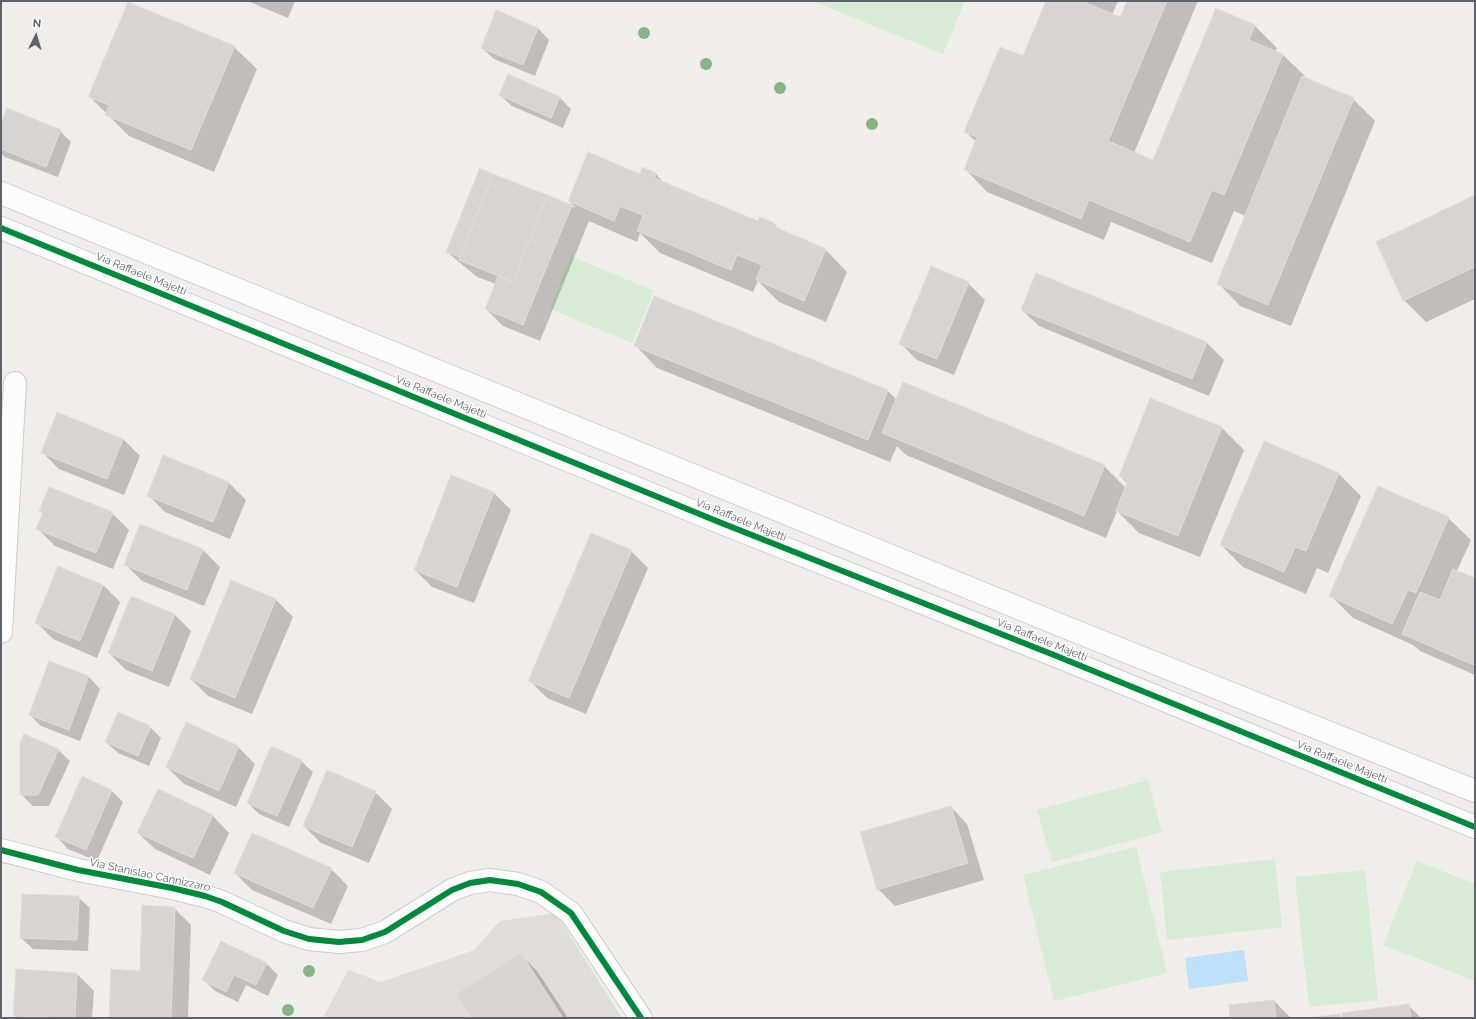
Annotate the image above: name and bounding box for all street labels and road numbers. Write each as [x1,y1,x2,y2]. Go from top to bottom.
street label: Via Raffaele Majetti [94,250,188,298]
street label: Via Raffaele Majetti [394,373,488,421]
street label: Via Raffaele Majetti [694,496,788,544]
street label: Via Raffaele Majetti [995,616,1089,664]
street label: Via Raffaele Majetti [1295,738,1389,786]
street label: Via Stanislao Cannizzaro [88,856,212,894]

